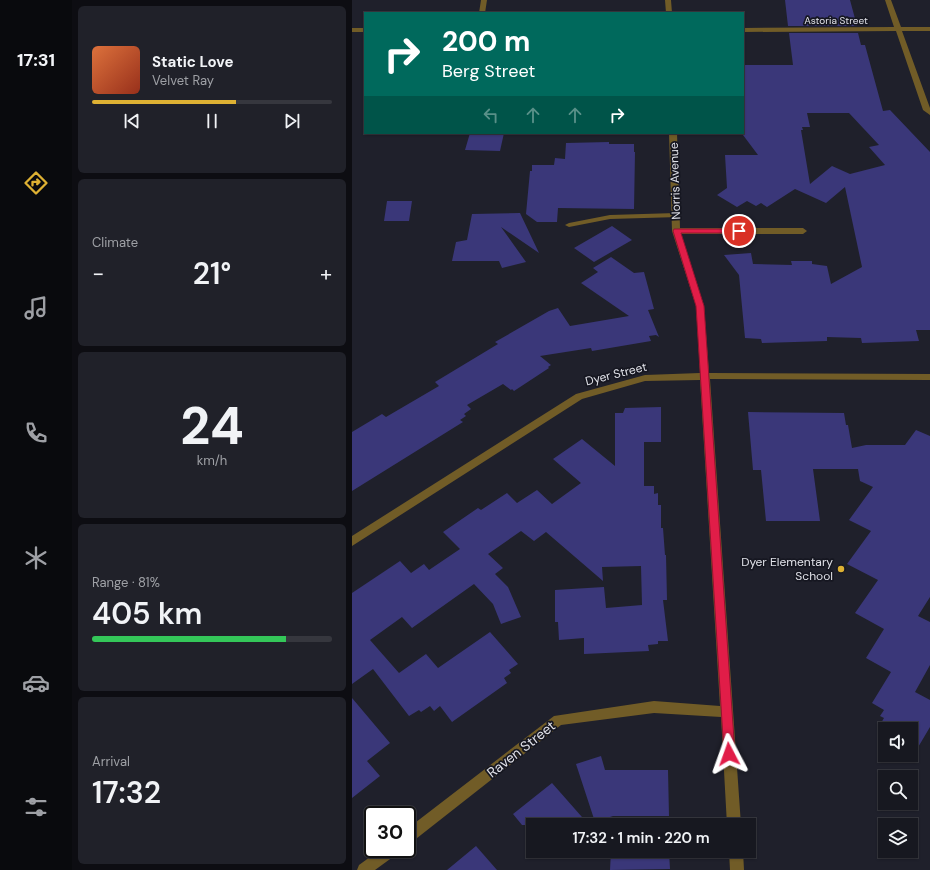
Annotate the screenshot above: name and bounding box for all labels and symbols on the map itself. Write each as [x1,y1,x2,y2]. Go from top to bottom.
street label: Astoria Street [804,14,868,27]
street label: Norris Avenue [666,142,684,220]
pin [722,214,756,248]
street label: Dyer Street [584,359,649,389]
place label: Dyer Elementary School [741,554,833,584]
marker: Dyer Elementary School [836,564,846,574]
street label: Raven Street [483,717,559,781]
position arrow [708,733,750,775]
speed limit sign: 30 [364,806,416,858]

